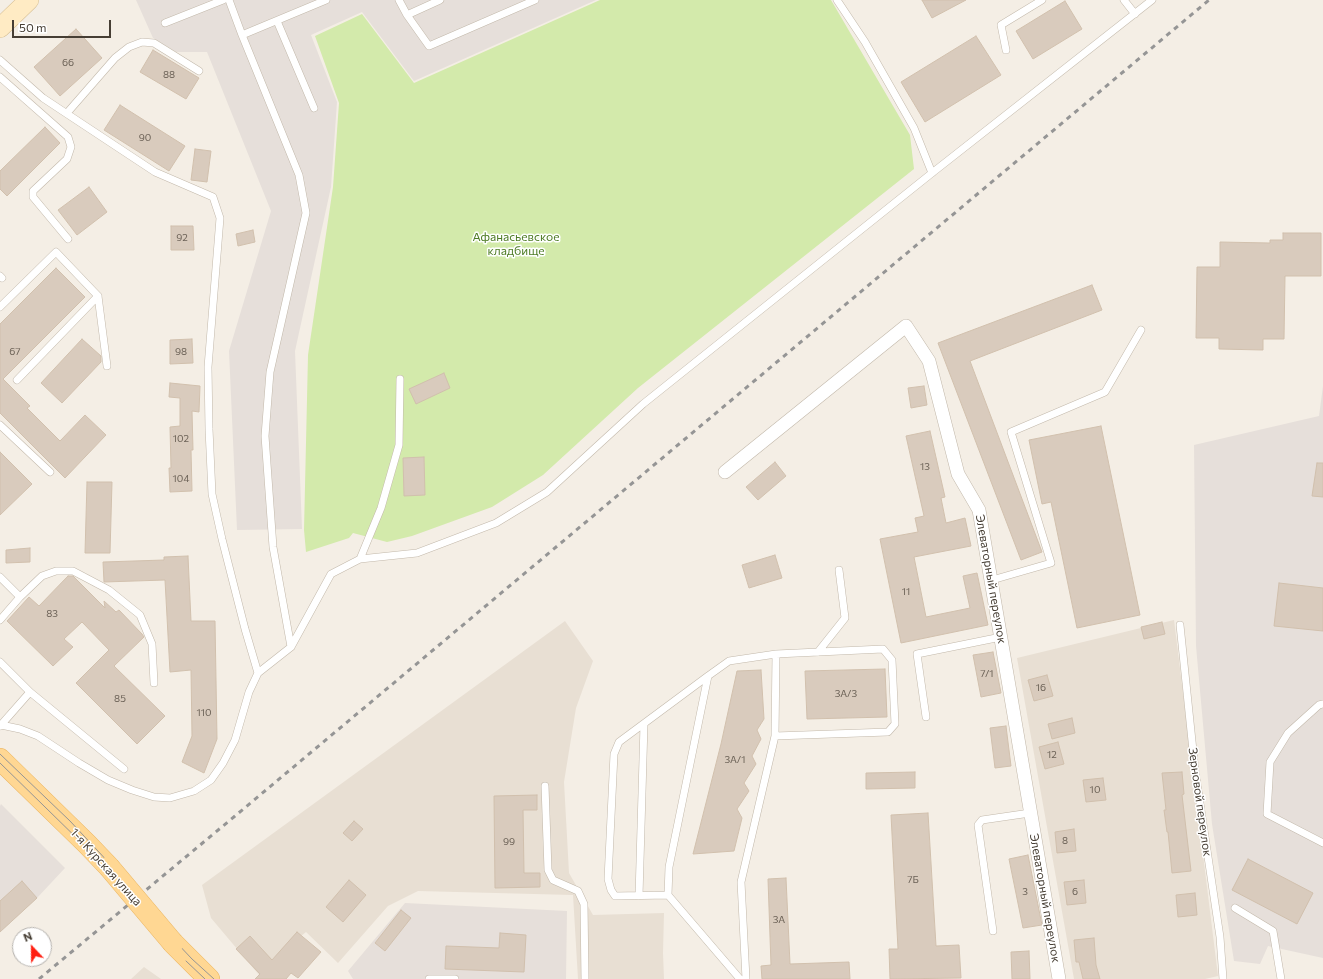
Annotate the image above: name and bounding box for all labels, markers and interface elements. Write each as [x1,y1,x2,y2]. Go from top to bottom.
scale bar [14,12,113,38]
text: 50 m [19,20,47,34]
house number: 66 [62,57,74,69]
house number: 88 [163,69,175,81]
house number: 90 [139,132,151,144]
park label: Афанасьевское кладбище [472,230,560,258]
house number: 92 [176,232,188,244]
house number: 67 [9,346,21,358]
house number: 98 [175,346,187,358]
house number: 102 [173,433,189,445]
house number: 13 [920,461,930,473]
house number: 104 [173,473,189,485]
street label: Элеваторный переулок [973,513,1009,645]
house number: 11 [902,586,910,598]
house number: 83 [46,608,58,620]
house number: 7/1 [980,668,994,680]
house number: 16 [1036,682,1046,694]
house number: 3А/3 [835,688,857,700]
house number: 85 [114,693,126,705]
house number: 110 [196,707,212,719]
street label: Зерновой переулок [1185,747,1215,857]
house number: 12 [1047,749,1057,761]
house number: 3А/1 [724,754,746,766]
house number: 10 [1090,784,1100,796]
street label: 1-я Курская улица [67,825,145,909]
street label: Элеваторный переулок [1027,832,1063,964]
house number: 8 [1062,835,1068,847]
house number: 99 [503,836,515,848]
house number: 7Б [907,874,919,886]
house number: 3 [1022,886,1028,898]
house number: 6 [1072,886,1078,898]
house number: 3А [773,914,785,926]
north arrow [12,927,52,967]
text: N [21,929,34,944]

